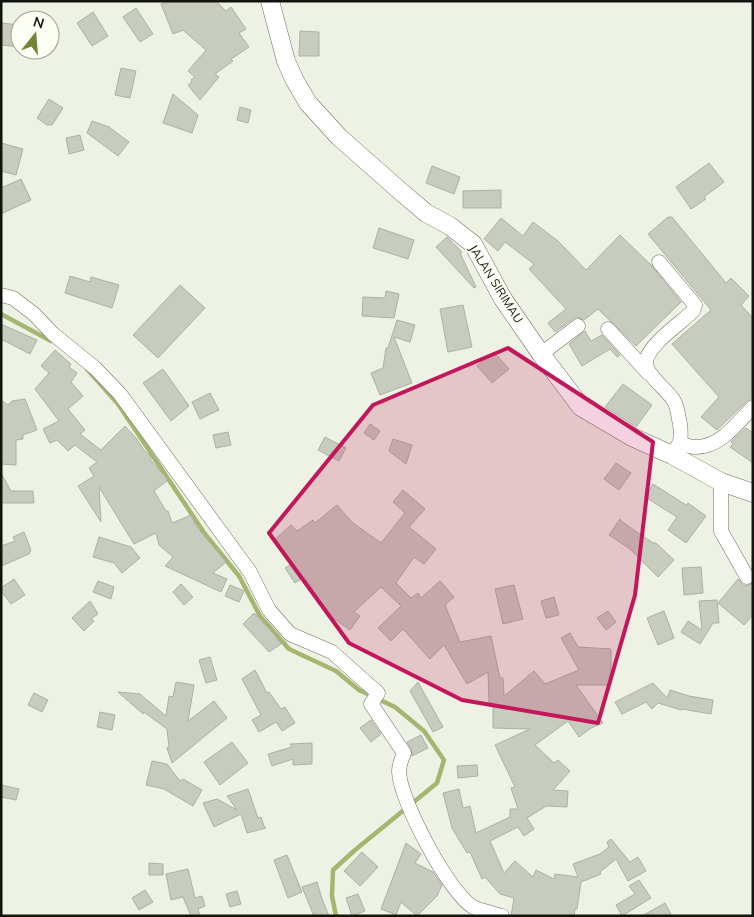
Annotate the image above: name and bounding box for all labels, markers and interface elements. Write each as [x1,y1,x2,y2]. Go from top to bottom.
north arrow [10,10,60,60]
text: N [31,12,46,33]
street label: JALAN SIRIMAU [466,242,527,326]

